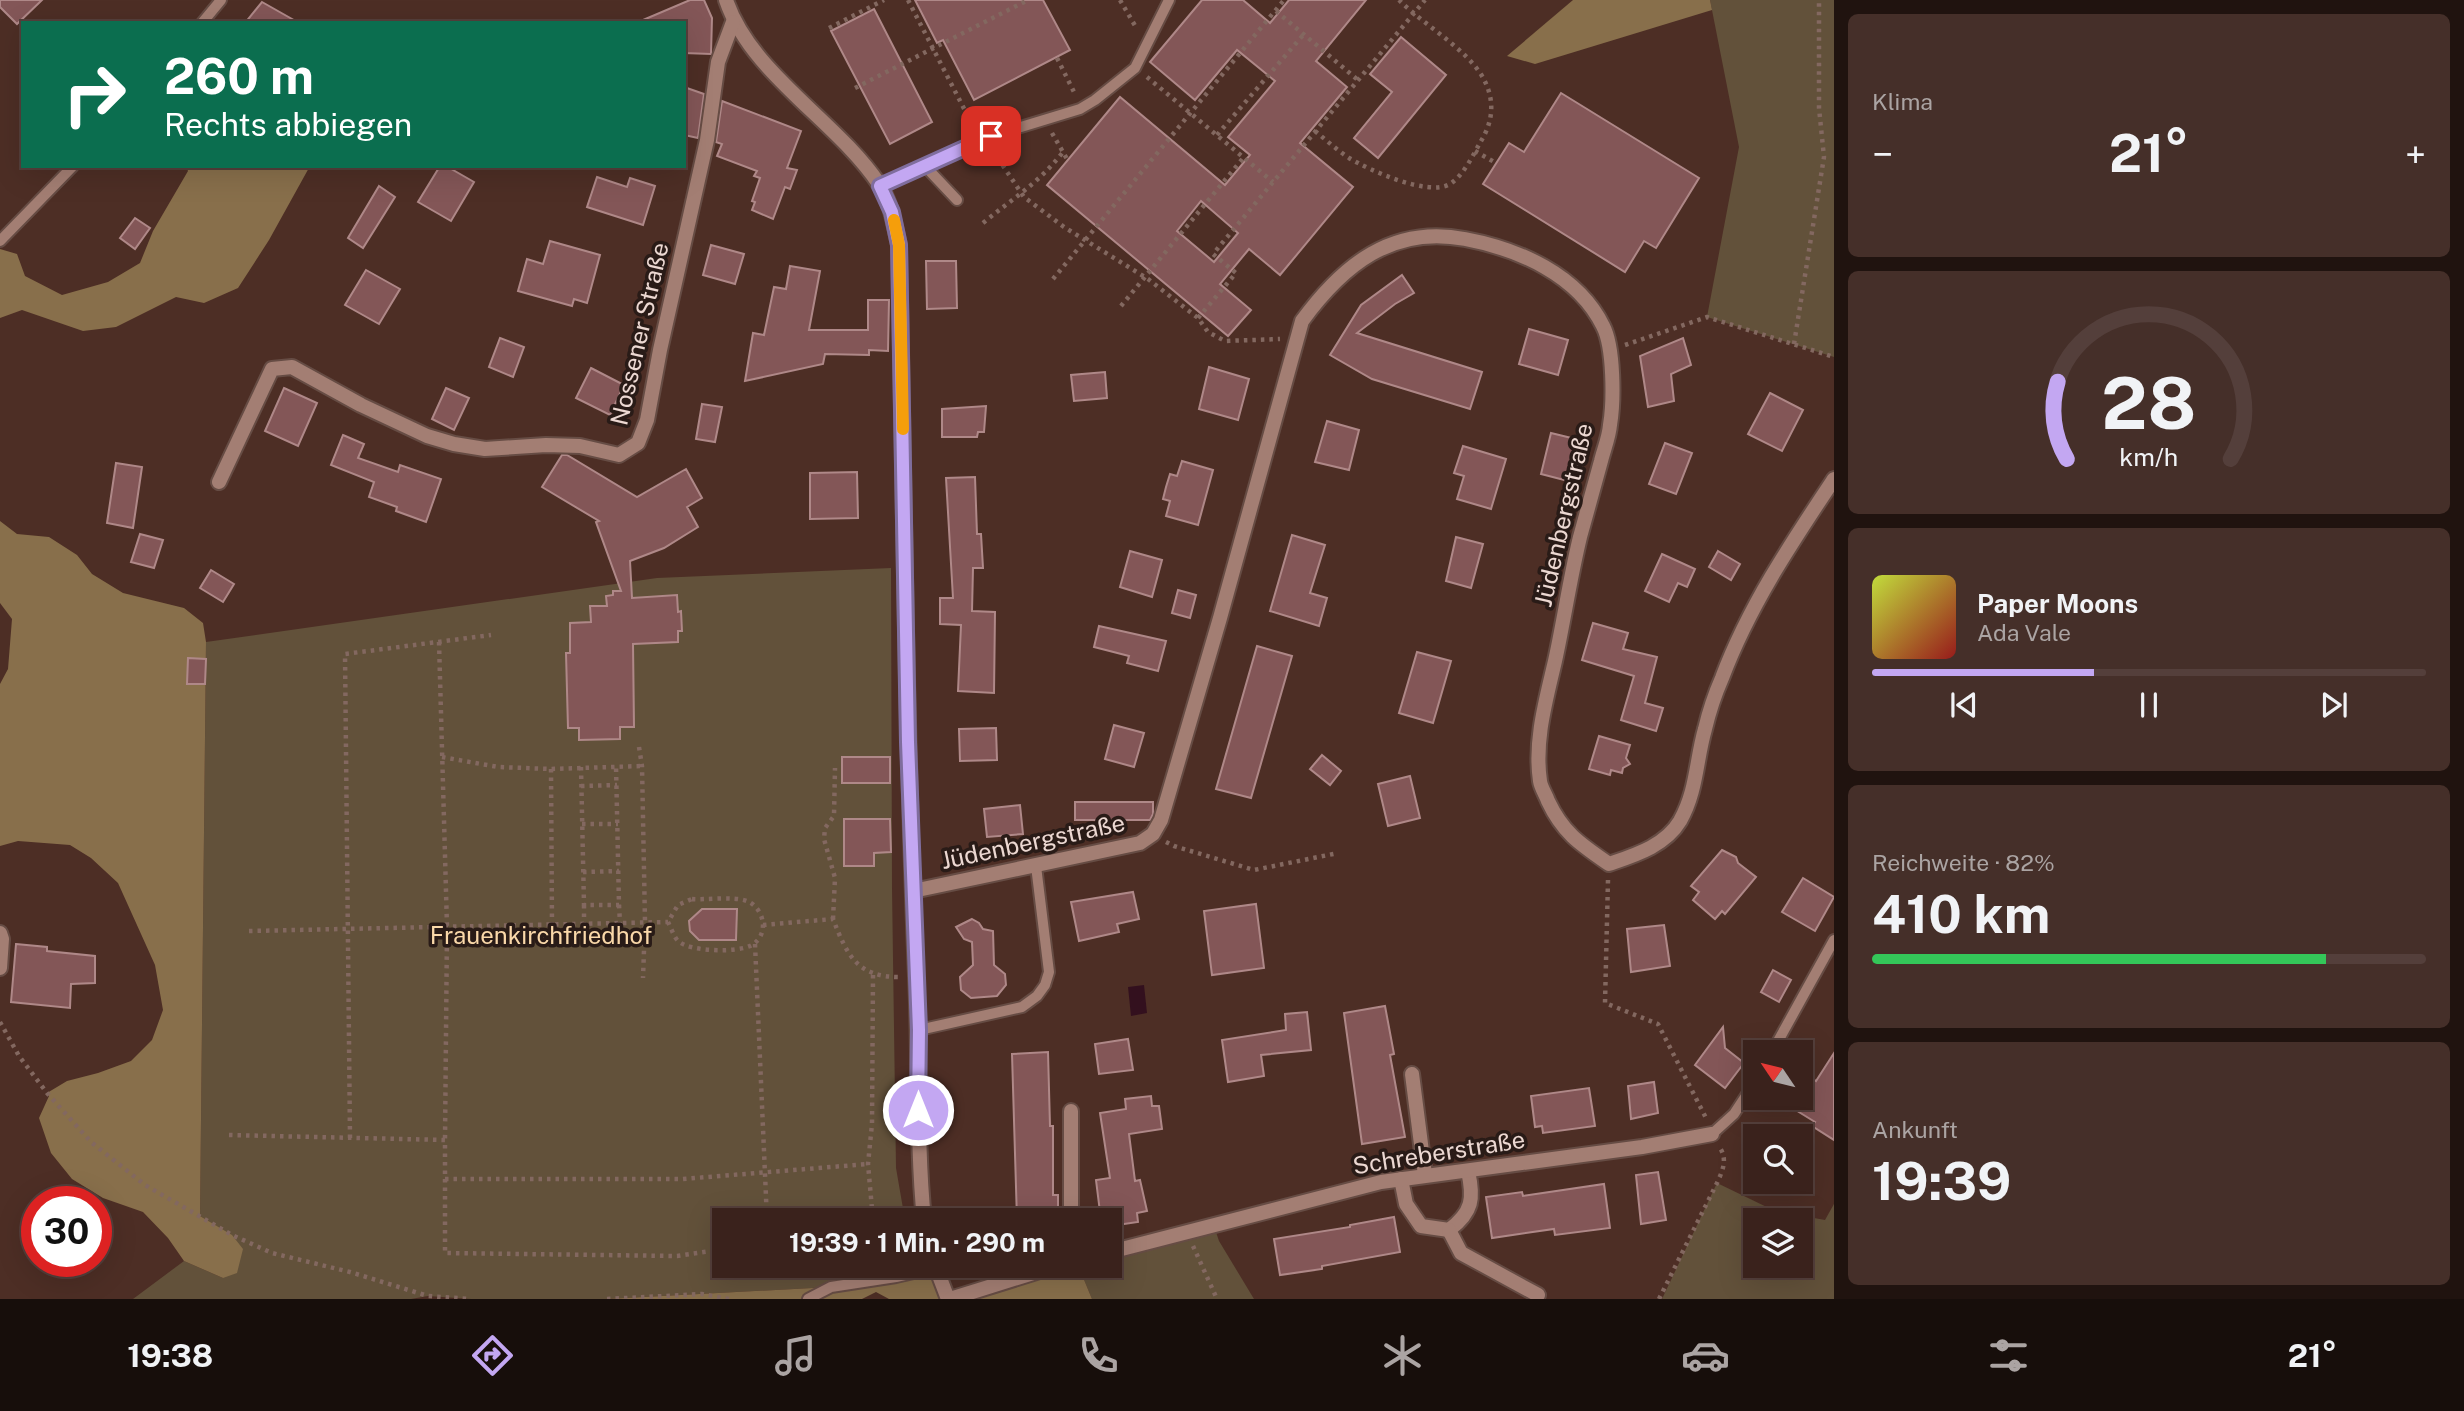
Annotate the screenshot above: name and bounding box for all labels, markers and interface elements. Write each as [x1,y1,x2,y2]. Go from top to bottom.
text: 260 m [164,47,314,105]
icon: right [49,49,140,140]
text: Klima [1872,88,1933,115]
text: Rechts abbiegen [164,106,412,143]
pin [961,106,1021,166]
icon: arrive [972,117,1010,155]
text: 21° [2109,123,2189,184]
text: − [1872,132,1893,177]
text: + [2405,132,2426,177]
street label: Nossener Straße [604,240,674,428]
text: 28 [2101,360,2197,445]
street label: Jüdenbergstraße [1528,420,1598,609]
text: km/h [2120,441,2178,471]
text: Paper Moons [1977,588,2138,619]
text: Ada Vale [1977,619,2071,646]
icon: previous [1945,686,1983,724]
icon: pause [2130,686,2168,724]
icon: next [2315,686,2353,724]
street label: Jüdenbergstraße [938,808,1127,874]
text: Reichweite · 82% [1872,849,2055,876]
text: 410 km [1872,884,2050,945]
park label: Frauenkirchfriedhof [430,921,652,949]
north arrow [1743,1040,1813,1110]
map controls [1743,1040,1813,1278]
position arrow [881,1073,955,1147]
text: Ankunft [1872,1116,1958,1143]
button: search [1743,1124,1813,1194]
street label: Schreberstraße [1351,1125,1527,1179]
text: 19:39 [1872,1151,2011,1212]
speed limit sign: 30 [21,1186,112,1277]
button: layers [1743,1208,1813,1278]
text: 19:39 · 1 Min. · 290 m [789,1227,1045,1258]
icon: directions [468,1331,517,1380]
icon: music [771,1331,820,1380]
icon: phone [1074,1331,1123,1380]
icon: climate [1378,1331,1427,1380]
icon: car [1681,1331,1730,1380]
icon: filters [1984,1331,2033,1380]
text: 19:38 [127,1337,213,1374]
text: 21° [2288,1337,2337,1374]

